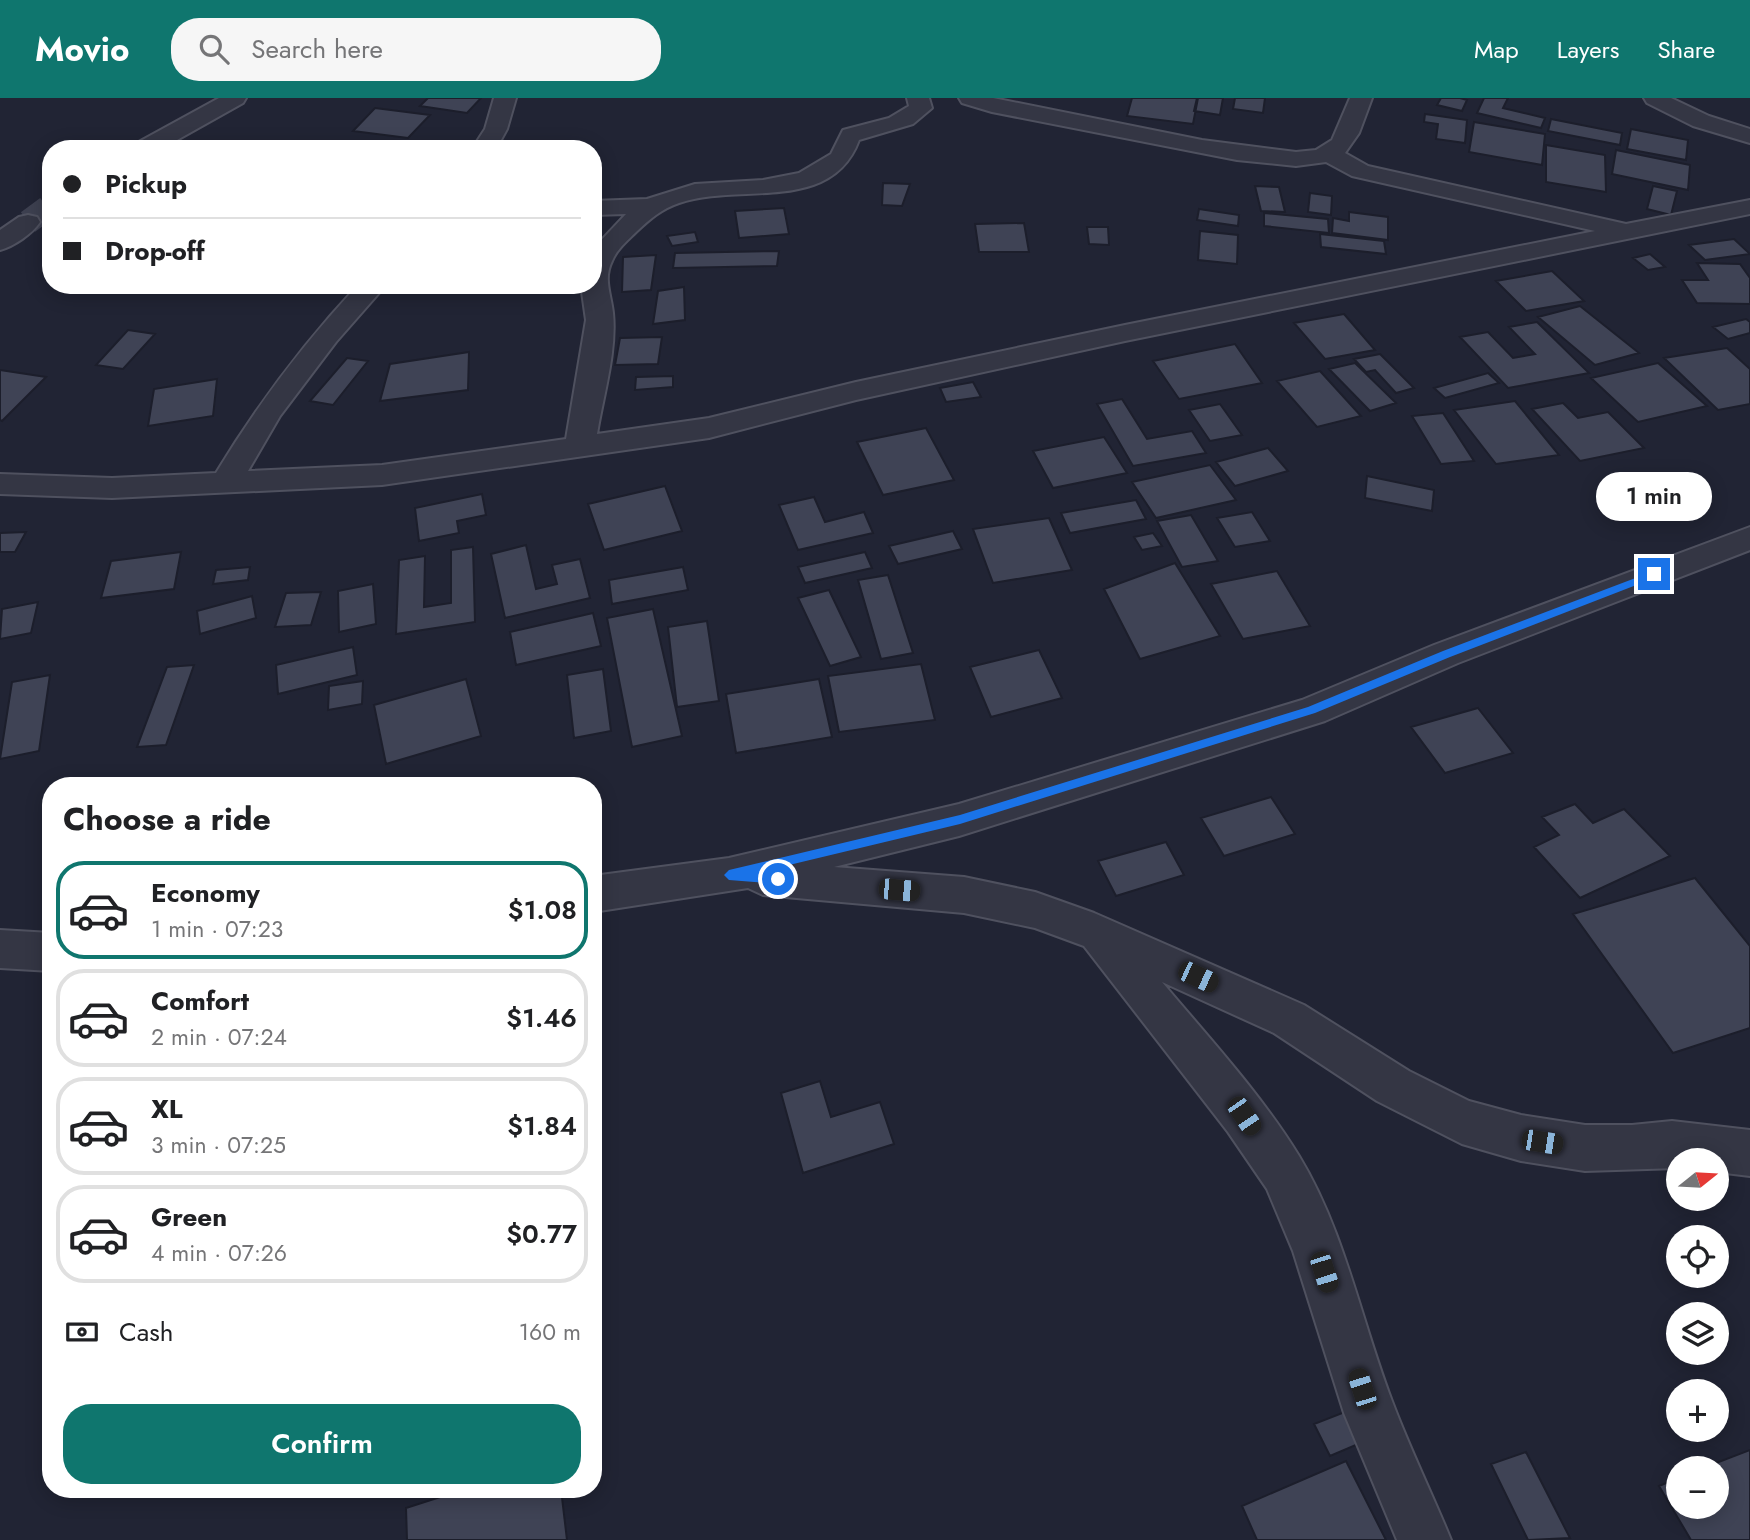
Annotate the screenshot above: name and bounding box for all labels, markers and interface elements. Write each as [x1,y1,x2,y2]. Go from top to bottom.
search box [171,18,661,81]
text: Movio [35,26,129,73]
icon: search [195,30,233,68]
text: Search here [251,30,383,68]
text: Map [1474,32,1519,67]
text: Layers [1557,32,1619,67]
text: Share [1657,32,1715,67]
text: Pickup [105,165,187,203]
text: Drop-off [105,232,205,270]
callout: 1 min [1596,472,1712,522]
text: 1 min [1626,479,1682,513]
route end [1638,558,1670,590]
text: Choose a ride [63,796,271,842]
route start [762,863,794,895]
text: Economy [151,874,260,912]
car [878,878,921,902]
icon: car [67,879,130,942]
text: $1.08 [508,891,577,929]
text: 1 min · 07:23 [151,912,283,946]
car [1175,959,1222,995]
text: Comfort [151,982,249,1020]
icon: car [67,987,130,1050]
text: $1.46 [506,999,577,1037]
text: 2 min · 07:24 [151,1020,287,1054]
text: XL [151,1090,183,1128]
car [1224,1093,1265,1139]
icon: car [67,1095,130,1158]
text: $1.84 [507,1107,577,1145]
text: 3 min · 07:25 [151,1128,286,1162]
car [1520,1128,1565,1156]
north arrow [1666,1148,1729,1211]
map controls [1666,1148,1729,1519]
text: Green [151,1198,227,1236]
icon: car [67,1203,130,1266]
text: $0.77 [506,1215,577,1253]
button: locate [1666,1225,1729,1288]
text: 4 min · 07:26 [151,1236,287,1270]
car [1308,1249,1341,1295]
button: layers [1666,1302,1729,1365]
icon: cash [63,1313,101,1351]
text: Cash [119,1313,173,1351]
text: 160 m [519,1315,581,1349]
car [1346,1366,1379,1412]
button: + [1666,1379,1729,1442]
button: Confirm [63,1404,581,1484]
button: − [1666,1456,1729,1519]

